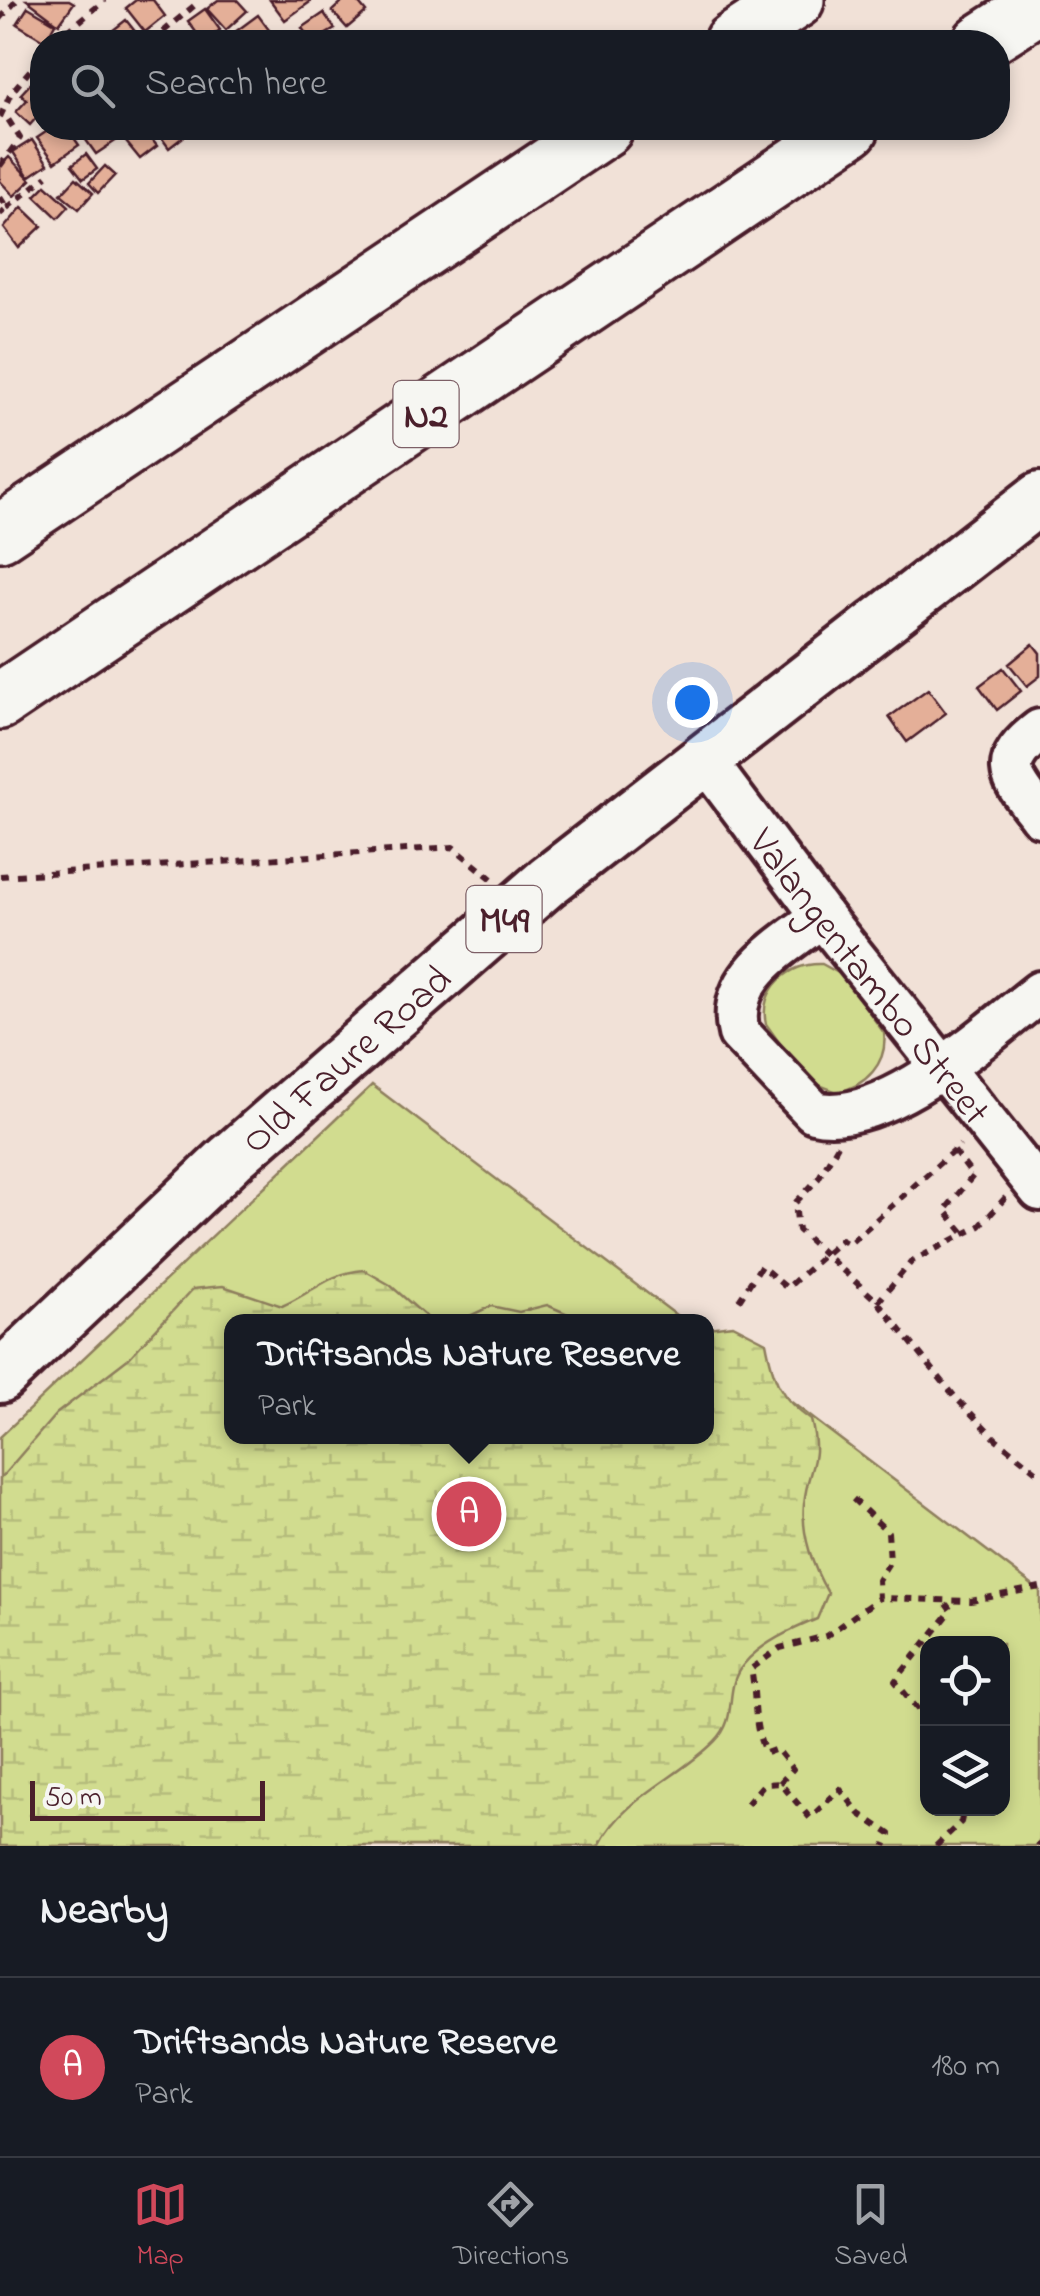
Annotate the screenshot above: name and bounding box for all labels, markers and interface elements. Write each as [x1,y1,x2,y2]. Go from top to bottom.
search box [30,30,1010,140]
text: Search here [145,57,327,113]
icon: search [65,58,120,113]
road number: N2 [394,381,458,447]
your location [667,677,718,728]
street label: Valangentambo Street [731,817,1003,1139]
road number: M49 [466,886,542,952]
street label: Old Faure Road [230,953,467,1170]
popup [224,1314,714,1444]
text: Driftsands Nature Reserve [258,1328,680,1384]
text: Park [258,1384,316,1431]
pin: A [436,1476,502,1552]
map controls [920,1636,1010,1816]
button: locate [920,1636,1010,1726]
button: layers [920,1726,1010,1816]
scale bar [30,1776,265,1820]
text: 50 m [45,1778,102,1819]
text: Nearby [40,1881,168,1942]
text: Driftsands Nature Reserve [135,2016,557,2072]
text: A [63,2044,82,2091]
text: 180 m [931,2044,1000,2091]
text: Park [135,2072,193,2119]
tab: Map [133,2177,188,2278]
tab: Directions [453,2177,569,2278]
tab: Saved [834,2177,907,2278]

